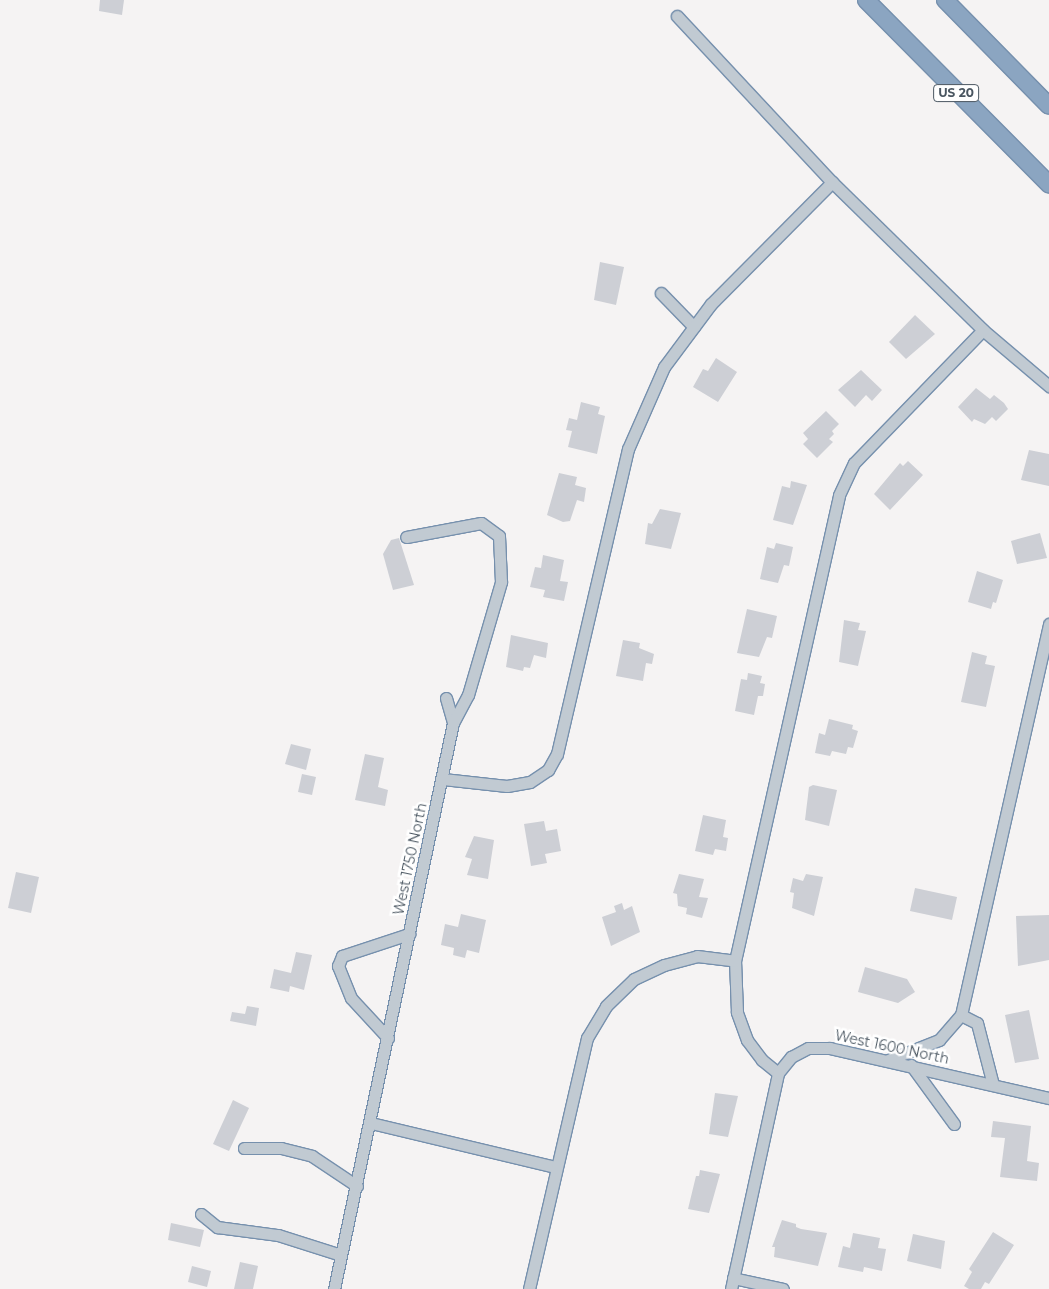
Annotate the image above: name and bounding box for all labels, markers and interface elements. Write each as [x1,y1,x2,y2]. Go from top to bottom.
road number: US 20 [932,84,980,102]
street label: West 1750 North [390,801,430,917]
street label: West 1600 North [833,1027,951,1067]

